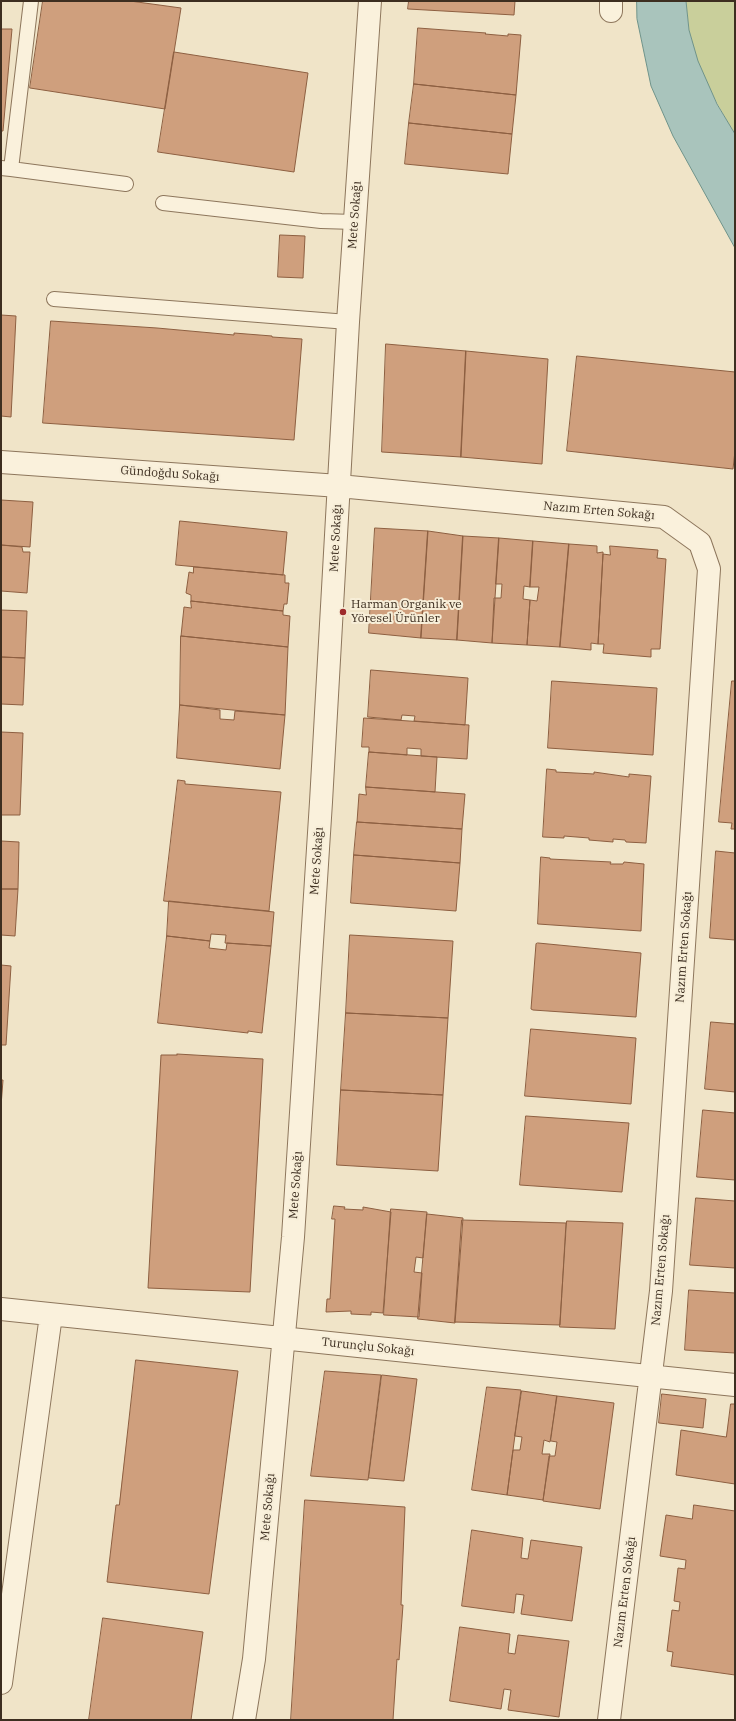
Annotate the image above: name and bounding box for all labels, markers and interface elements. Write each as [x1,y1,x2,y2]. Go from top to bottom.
street label: Mete Sokağı [345,181,365,249]
street label: Gündoğdu Sokağı [120,463,220,485]
street label: Nazım Erten Sokağı [543,499,655,523]
street label: Mete Sokağı [327,504,345,572]
place label: Harman Organik ve Yöresel Ürünler [351,598,462,626]
marker: Harman Organik ve Yöresel Ürünler [338,607,348,617]
street label: Mete Sokağı [307,827,327,895]
street label: Nazım Erten Sokağı [673,891,695,1003]
street label: Mete Sokağı [286,1151,306,1219]
street label: Nazım Erten Sokağı [649,1214,673,1326]
street label: Turunçlu Sokağı [321,1335,415,1359]
street label: Mete Sokağı [258,1472,278,1542]
street label: Nazım Erten Sokağı [611,1536,639,1648]

